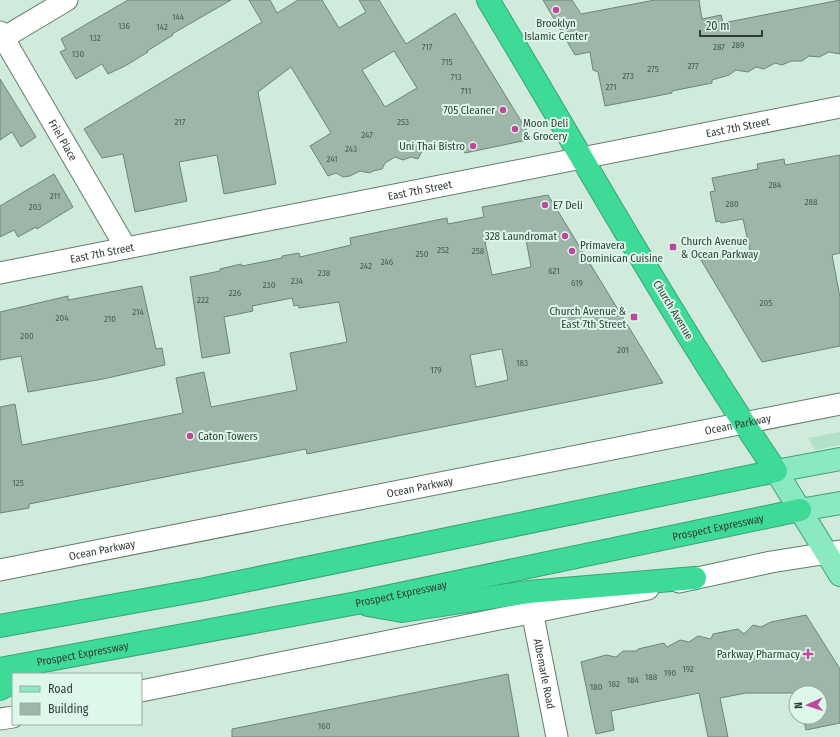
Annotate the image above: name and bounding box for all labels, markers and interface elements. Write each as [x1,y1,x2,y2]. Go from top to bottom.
marker: Brooklyn Islamic Center [551,5,561,15]
house number: 144 [172,12,185,22]
scale bar [700,12,762,38]
place label: Brooklyn Islamic Center [524,17,588,43]
text: 20 m [706,19,730,33]
house number: 136 [118,21,131,31]
house number: 142 [156,22,168,32]
house number: 132 [89,33,101,43]
house number: 289 [732,40,744,50]
house number: 717 [422,42,433,52]
house number: 287 [713,42,725,52]
house number: 130 [72,49,84,59]
house number: 715 [441,57,453,67]
house number: 277 [687,61,699,71]
house number: 275 [647,64,659,74]
house number: 273 [622,71,634,81]
house number: 713 [450,72,462,82]
house number: 271 [606,82,616,92]
house number: 711 [461,86,471,96]
place label: 705 Cleaner [443,104,495,117]
marker: 705 Cleaner [498,105,508,115]
street label: East 7th Street [705,114,771,140]
street label: Friel Place [46,117,80,163]
house number: 217 [175,117,186,127]
house number: 253 [397,117,409,127]
place label: Moon Deli & Grocery [523,117,569,143]
marker: Moon Deli & Grocery [510,124,520,134]
house number: 247 [361,130,373,140]
place label: Uni Thai Bistro [399,140,465,153]
marker: Uni Thai Bistro [468,141,478,151]
house number: 243 [345,144,357,154]
house number: 241 [326,154,338,164]
street label: East 7th Street [387,177,453,203]
house number: 284 [769,180,782,190]
house number: 211 [50,191,60,201]
house number: 288 [805,197,818,207]
place label: E7 Deli [553,199,583,212]
house number: 280 [725,199,739,209]
marker: E7 Deli [540,200,550,210]
house number: 203 [29,202,41,212]
place label: 328 Laundromat [485,230,557,243]
marker: 328 Laundromat [560,231,570,241]
place label: Church Avenue & Ocean Parkway [681,235,758,261]
place label: Primavera Dominican Cuisine [580,239,663,265]
street label: East 7th Street [69,240,135,265]
marker: Church Avenue & Ocean Parkway [668,242,678,252]
house number: 252 [437,245,449,255]
house number: 258 [472,246,485,256]
marker: Primavera Dominican Cuisine [567,246,577,256]
house number: 250 [416,249,429,259]
house number: 246 [381,257,394,267]
house number: 242 [360,261,372,271]
house number: 621 [548,266,560,276]
house number: 238 [318,268,331,278]
house number: 234 [291,276,304,286]
house number: 619 [571,278,583,288]
street label: Church Avenue [650,278,696,342]
house number: 230 [263,280,276,290]
house number: 226 [229,288,242,298]
house number: 222 [197,295,209,305]
house number: 205 [760,298,772,308]
place label: Church Avenue & East 7th Street [549,305,626,331]
house number: 214 [132,307,144,317]
marker: Church Avenue & East 7th Street [629,312,639,322]
house number: 204 [55,313,69,323]
house number: 210 [104,314,116,324]
house number: 200 [20,331,34,341]
house number: 201 [617,345,629,355]
house number: 183 [516,358,528,368]
house number: 179 [430,365,442,375]
street label: Ocean Parkway [703,411,772,437]
place label: Caton Towers [198,430,258,443]
marker: Caton Towers [185,431,195,441]
street label: Ocean Parkway [386,474,454,500]
house number: 125 [12,478,24,488]
street label: Prospect Expressway [671,511,765,543]
street label: Ocean Parkway [68,537,136,563]
street label: Prospect Expressway [354,578,448,610]
street label: Albemarle Road [531,637,558,710]
street label: Prospect Expressway [36,639,130,669]
place label: Parkway Pharmacy [717,648,800,661]
marker: Parkway Pharmacy [803,649,813,659]
house number: 192 [682,664,694,674]
house number: 190 [664,668,677,678]
house number: 188 [645,672,658,682]
legend [12,673,142,725]
house number: 184 [627,675,640,685]
house number: 182 [608,679,620,689]
text: Road [48,682,73,696]
house number: 180 [590,682,603,692]
north arrow [788,685,828,725]
text: Building [48,702,89,716]
text: N [792,702,805,709]
house number: 160 [318,721,331,731]

